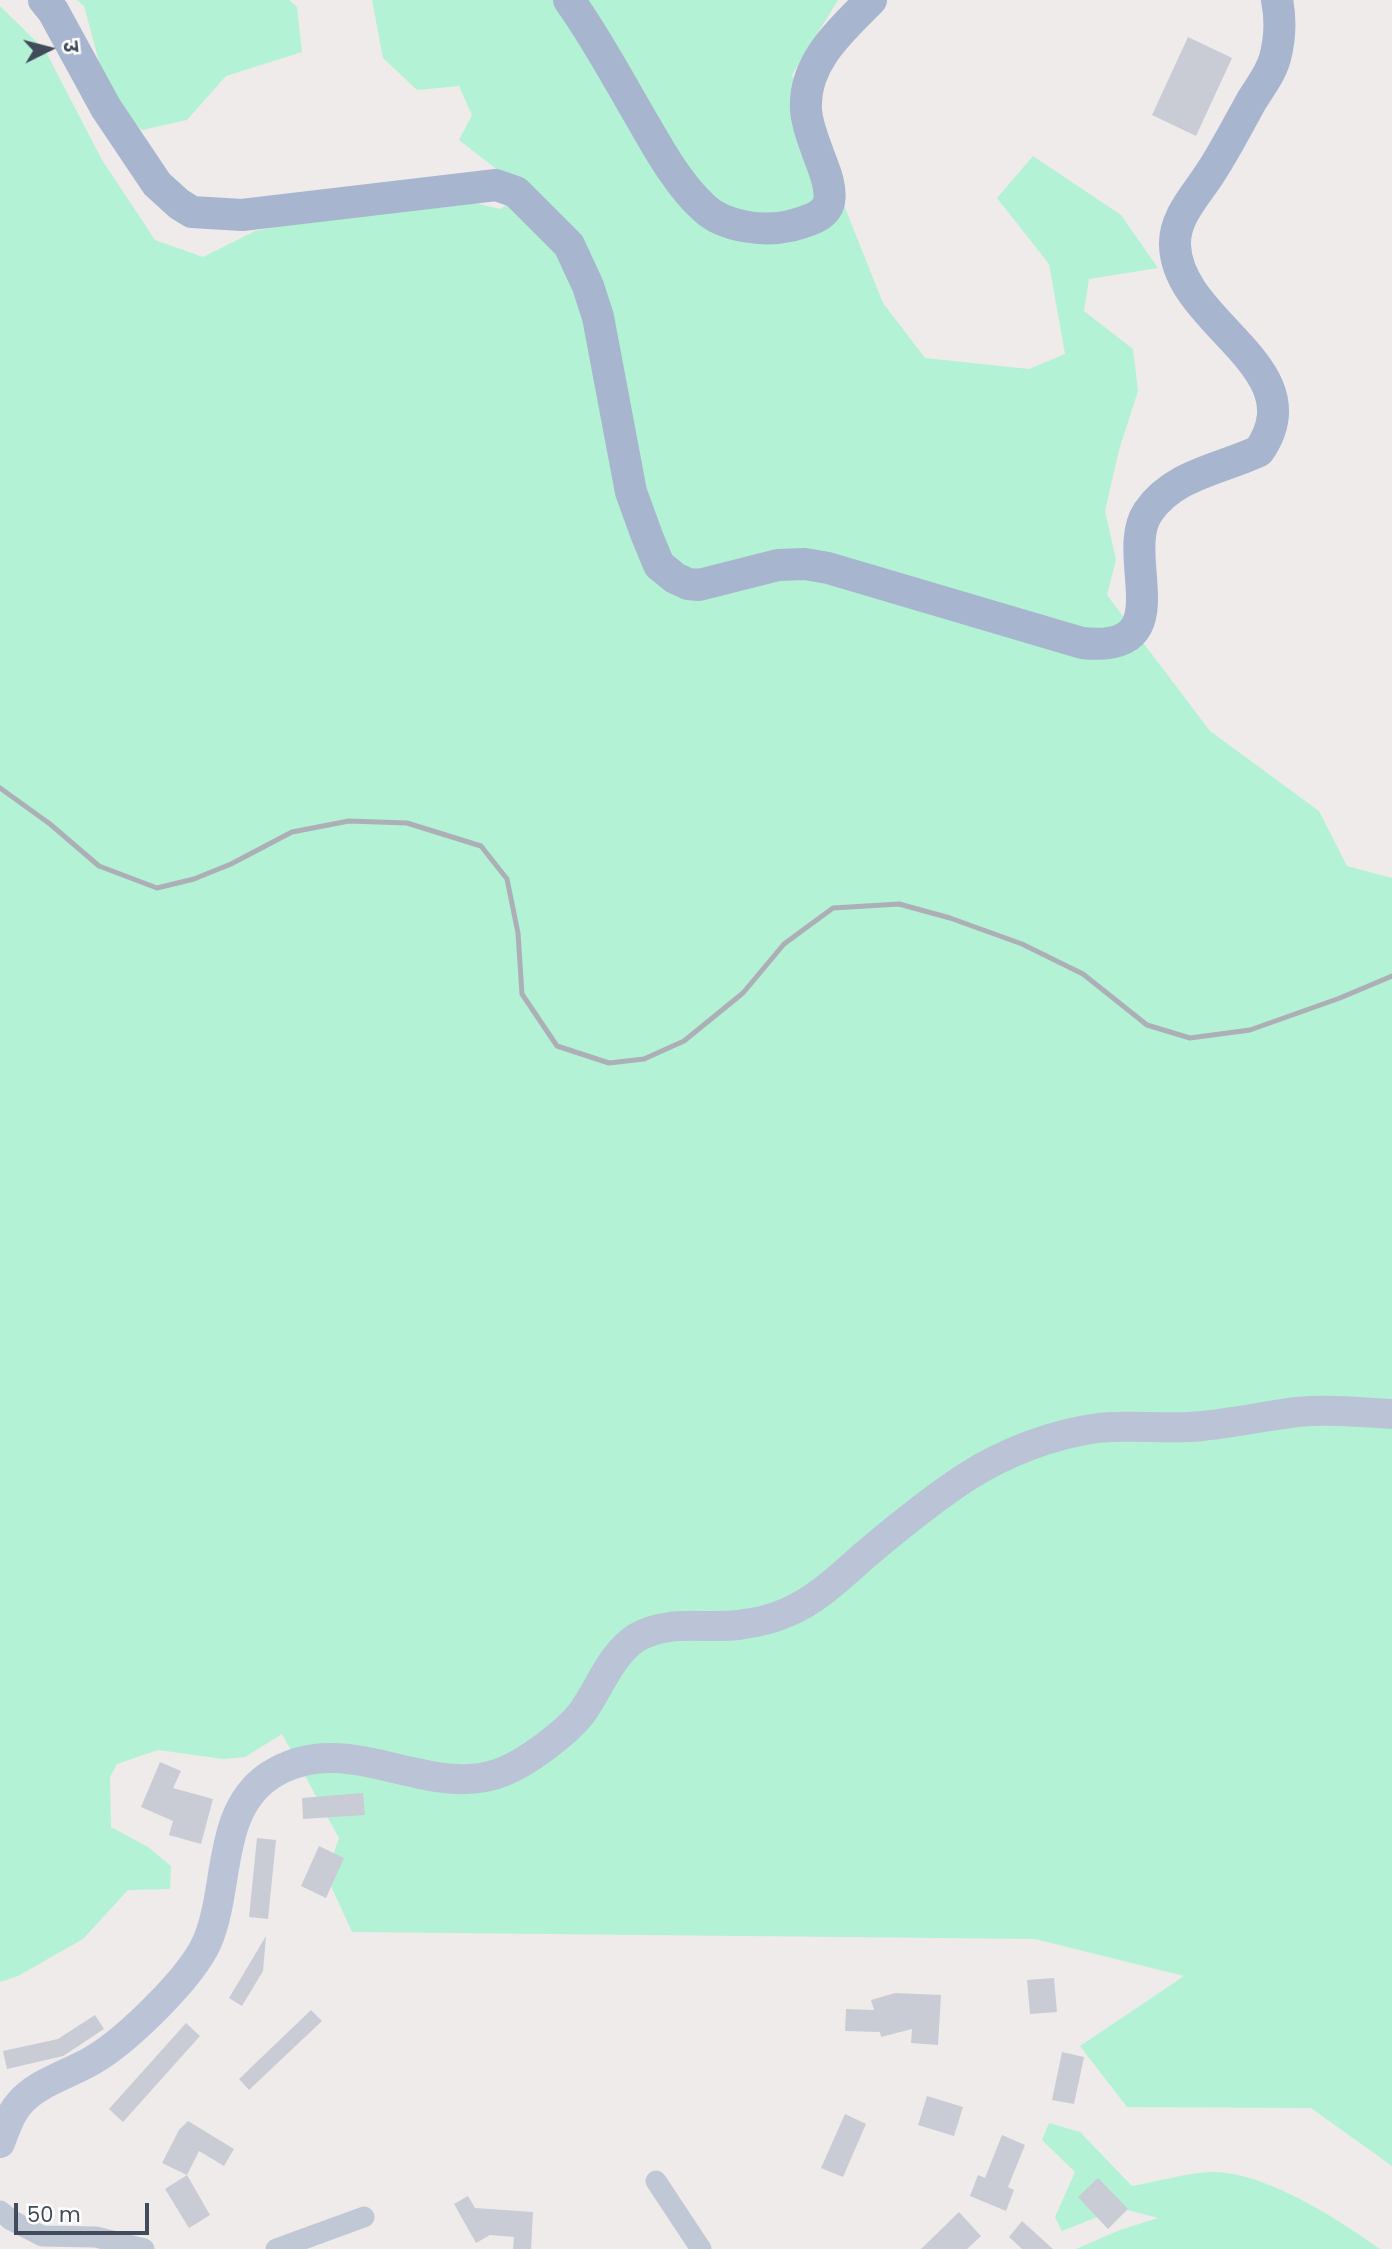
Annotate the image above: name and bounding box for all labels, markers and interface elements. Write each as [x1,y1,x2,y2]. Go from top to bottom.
north arrow [14,14,84,84]
text: उ [56,40,84,54]
scale bar [18,2190,152,2234]
text: 50 m [27,2200,81,2229]

